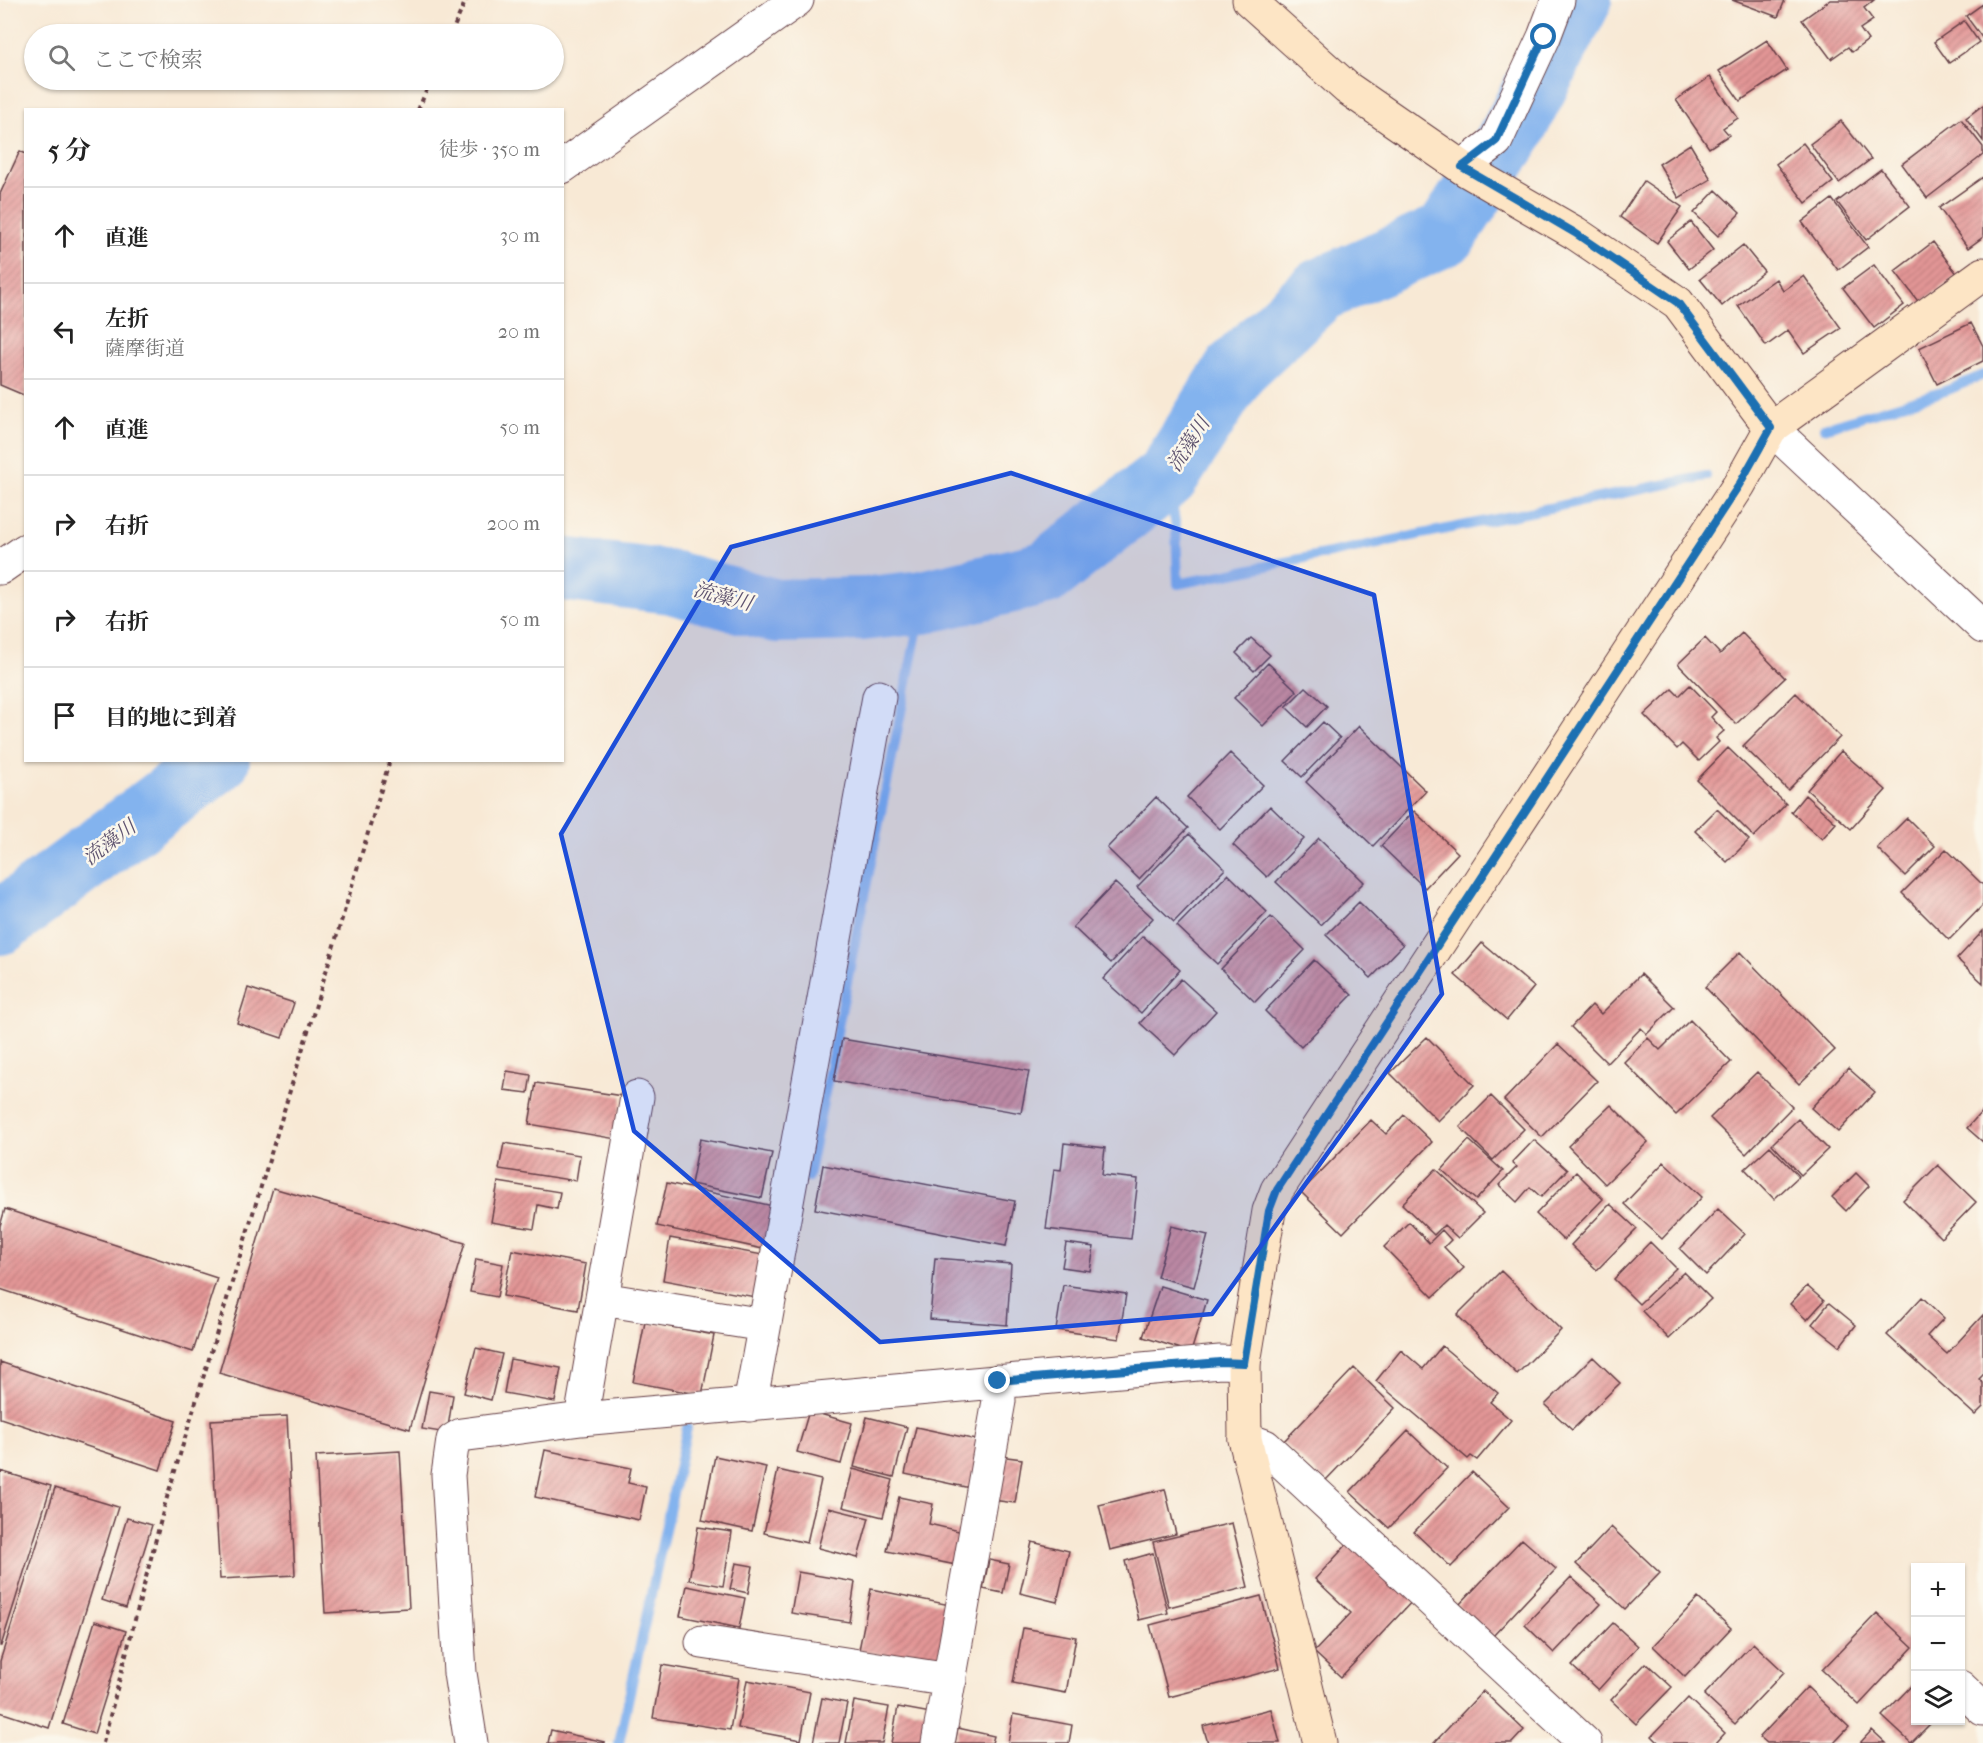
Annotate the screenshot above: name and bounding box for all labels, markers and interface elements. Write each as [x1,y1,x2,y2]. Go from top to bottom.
route start [1530,23,1556,49]
search box [24,24,564,90]
icon: search [45,41,78,74]
text: ここで検索 [93,47,203,73]
text: 5 分 [48,135,91,166]
text: 徒歩 · 350 m [439,138,540,161]
icon: ahead [48,219,81,252]
text: 30 m [500,224,540,247]
text: 直進 [105,225,149,251]
text: 左折 [105,306,149,332]
icon: left [48,315,81,348]
text: 20 m [498,320,540,343]
text: 薩摩街道 [105,337,185,360]
icon: ahead [48,411,81,444]
water label: 流藻川 [1162,411,1215,476]
text: 50 m [499,416,540,439]
text: 直進 [105,417,149,443]
icon: right [48,507,81,540]
text: 200 m [487,512,540,535]
text: 右折 [105,513,149,539]
water label: 流藻川 [691,578,757,616]
icon: right [48,603,81,636]
text: 50 m [499,608,540,631]
text: 右折 [105,609,149,635]
icon: arrive [48,699,81,732]
text: 目的地に到着 [105,705,237,731]
water label: 流藻川 [78,814,142,870]
route end [984,1367,1010,1393]
map controls [1911,1563,1965,1725]
button: + [1911,1563,1965,1617]
button: − [1911,1617,1965,1671]
button: layers [1911,1671,1965,1725]

